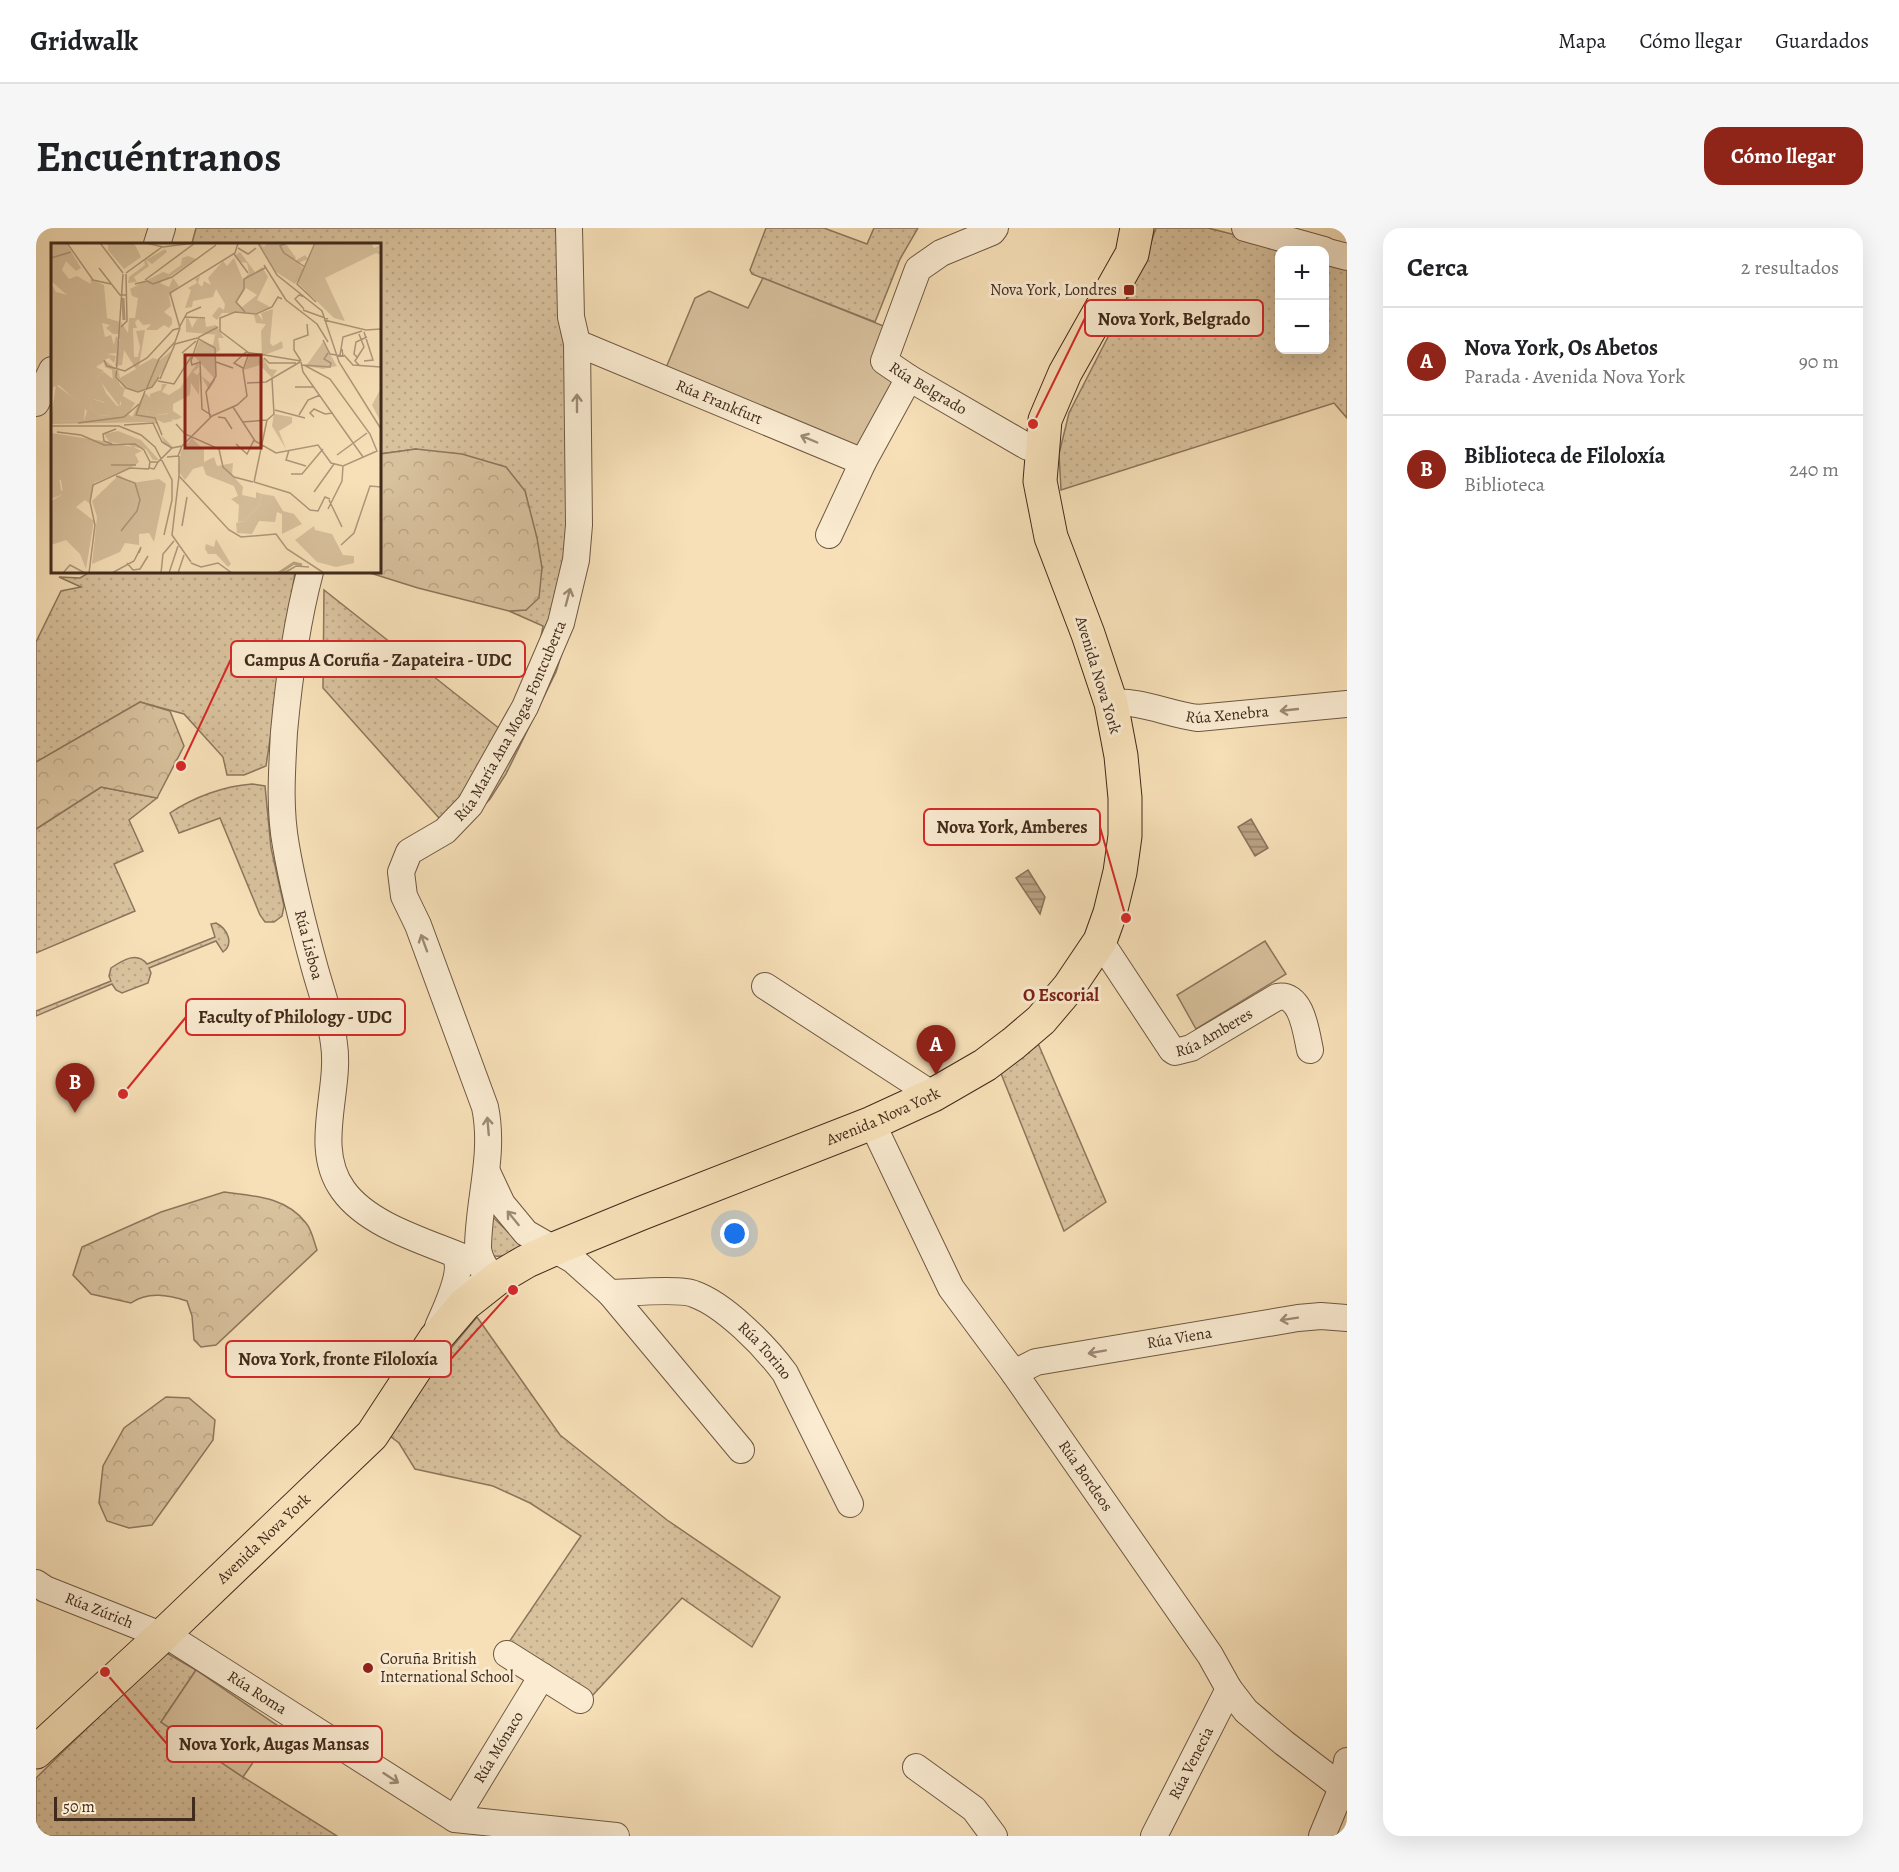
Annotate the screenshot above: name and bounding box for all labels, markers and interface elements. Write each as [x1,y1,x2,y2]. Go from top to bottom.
text: Gridwalk [30,22,138,60]
text: Mapa [1558,27,1606,55]
text: Cómo llegar [1639,27,1742,55]
text: Guardados [1775,27,1869,55]
button: Cómo llegar [1704,127,1863,185]
text: Encuéntranos [36,128,281,185]
inset map [51,243,381,573]
map controls [1275,246,1329,354]
button: + [1275,246,1329,300]
text: Cerca [1407,250,1469,285]
text: 2 resultados [1741,254,1839,281]
place label: Nova York, Londres [990,279,1117,301]
marker: Nova York, Londres [1122,283,1136,297]
callout: Nova York, Belgrado [1085,300,1263,336]
button: − [1275,300,1329,354]
text: Nova York, Belgrado [1097,307,1251,331]
text: Nova York, Os Abetos [1464,333,1658,363]
text: A [1420,348,1433,375]
text: 90 m [1799,348,1839,375]
street label: Rúa Belgrado [885,357,971,420]
text: Parada · Avenida Nova York [1464,363,1685,390]
street label: Rúa Frankfurt [672,374,766,430]
one-way arrow [571,393,583,413]
one-way arrow [801,433,819,444]
text: Biblioteca de Filoloxía [1464,441,1665,471]
text: B [1420,456,1433,483]
text: 240 m [1789,456,1839,483]
text: Biblioteca [1464,471,1545,498]
one-way arrow [562,588,574,607]
street label: Avenida Nova York [1069,613,1126,737]
street label: Rúa María Ana Mogas Fontcuberta [449,617,572,826]
callout: Campus A Coruña - Zapateira - UDC [231,641,525,677]
text: Campus A Coruña - Zapateira - UDC [244,648,512,672]
street label: Rúa Xenebra [1184,700,1270,729]
one-way arrow [1279,705,1299,716]
callout: Nova York, Amberes [924,809,1100,845]
text: Nova York, Amberes [936,815,1088,839]
street label: Rúa Lisboa [289,908,329,983]
one-way arrow [418,934,429,953]
district label: O Escorial [1023,983,1099,1007]
callout: Faculty of Philology - UDC [186,999,405,1035]
street label: Rúa Amberes [1173,1003,1257,1062]
text: Faculty of Philology - UDC [198,1005,392,1029]
pin: A [916,1026,956,1075]
pin: B [56,1064,94,1113]
street label: Avenida Nova York [822,1082,944,1151]
one-way arrow [482,1117,493,1137]
one-way arrow [506,1210,519,1226]
your location [720,1219,749,1248]
one-way arrow [1279,1314,1299,1325]
street label: Rúa Torino [733,1316,797,1383]
street label: Rúa Viena [1145,1322,1214,1354]
callout: Nova York, fronte Filoloxía [226,1341,451,1377]
text: Nova York, fronte Filoloxía [238,1347,438,1371]
one-way arrow [1087,1347,1107,1358]
street label: Rúa Bordeos [1053,1436,1118,1516]
street label: Avenida Nova York [211,1489,315,1590]
street label: Rúa Zúrich [61,1587,137,1634]
place label: Coruña British International School [380,1648,514,1688]
marker: Coruña British International School [361,1661,375,1675]
street label: Rúa Roma [223,1666,292,1720]
street label: Rúa Mónaco [468,1707,529,1787]
street label: Rúa Venecia [1164,1722,1219,1803]
callout: Nova York, Augas Mansas [167,1726,382,1762]
text: Nova York, Augas Mansas [179,1732,369,1756]
one-way arrow [382,1771,399,1784]
scale bar [54,1794,195,1822]
text: 50 m [63,1796,95,1818]

